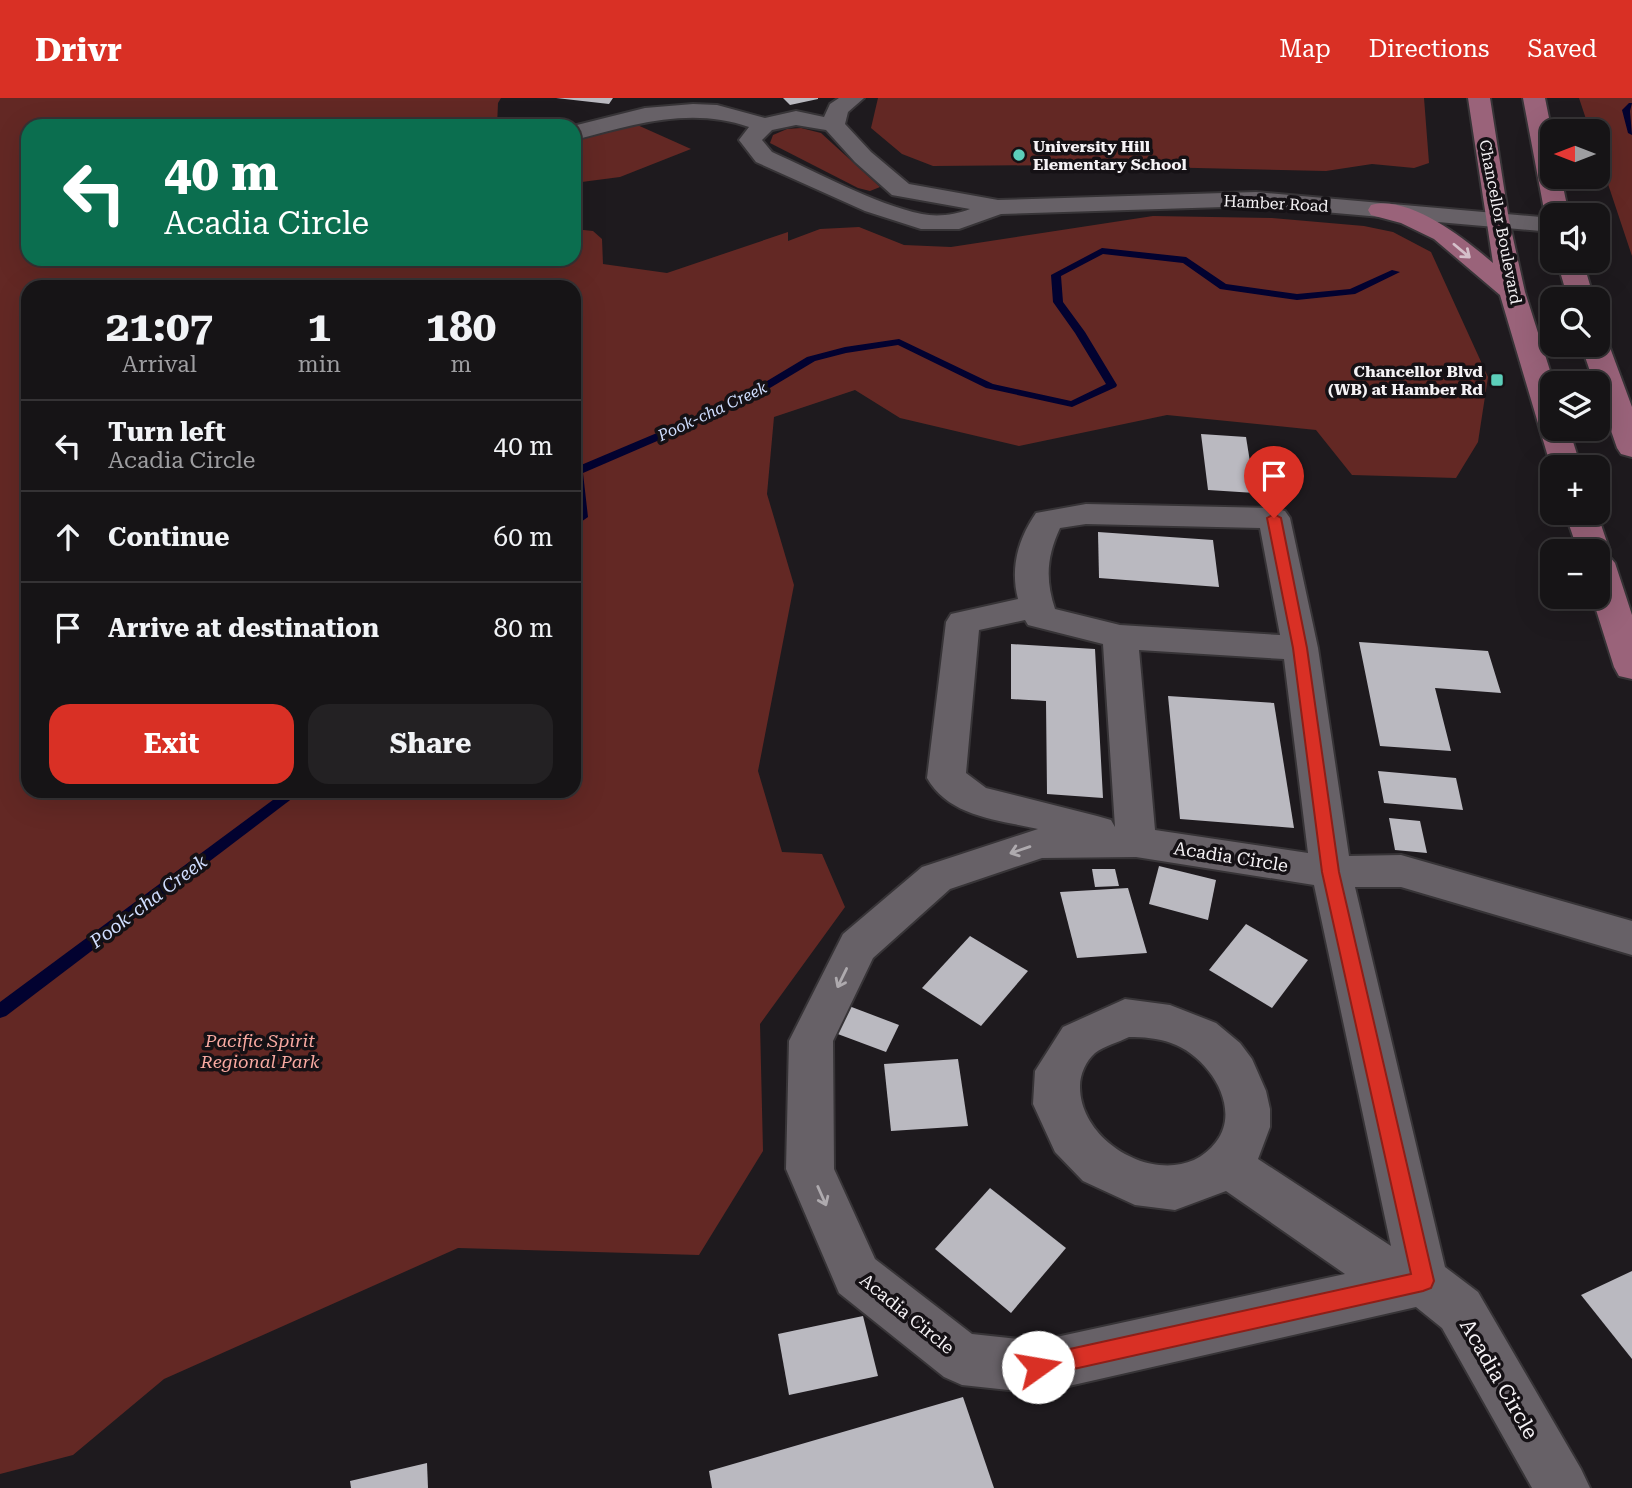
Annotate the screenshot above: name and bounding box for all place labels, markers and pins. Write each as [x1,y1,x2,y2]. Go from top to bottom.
place label: University Hill Elementary School [1033,137,1188,174]
marker: University Hill Elementary School [1011,147,1027,163]
place label: Chancellor Blvd (WB) at Hamber Rd [1328,362,1483,399]
marker: Chancellor Blvd (WB) at Hamber Rd [1489,372,1505,388]
pin [1244,446,1304,518]

